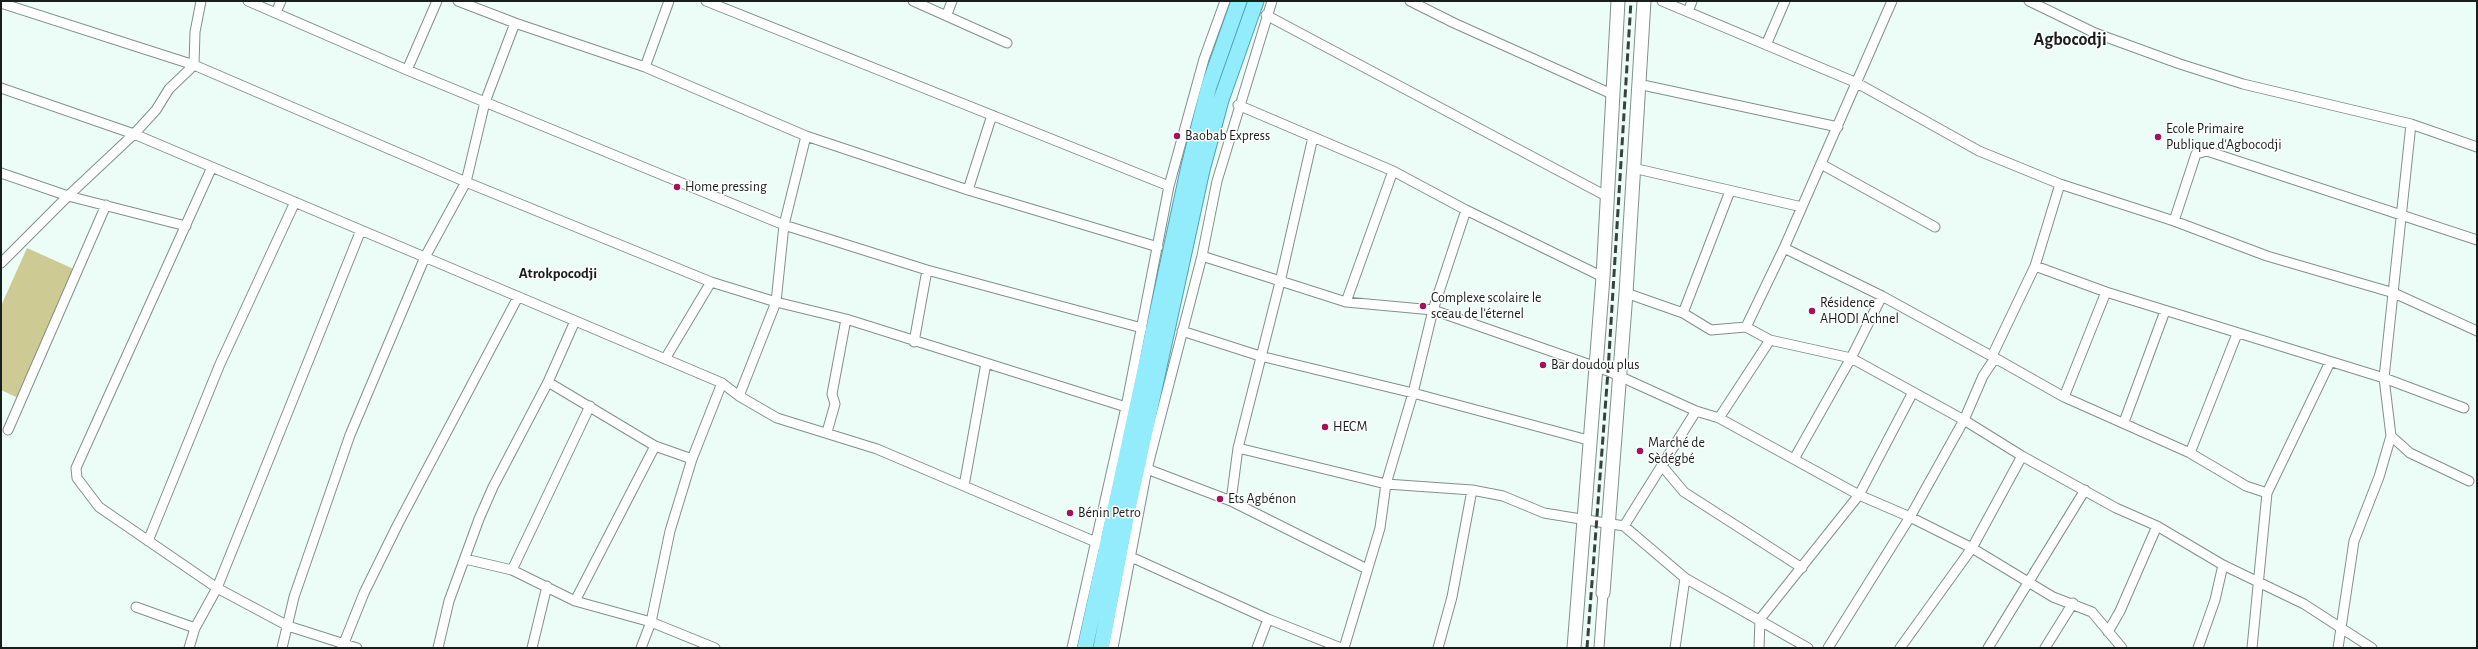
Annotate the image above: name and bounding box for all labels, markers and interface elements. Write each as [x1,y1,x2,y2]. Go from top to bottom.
district label: Agbocodji [2033,29,2107,51]
place label: Ecole Primaire Publique d'Agbocodji [2166,121,2282,154]
place label: Baobab Express [1185,128,1270,144]
marker: Baobab Express [1172,131,1182,141]
marker: Ecole Primaire Publique d'Agbocodji [2153,132,2163,142]
place label: Home pressing [685,179,767,195]
marker: Home pressing [672,182,682,192]
district label: Atrokpocodji [519,264,597,282]
place label: Complexe scolaire le sceau de l'éternel [1431,290,1542,322]
place label: Résidence AHODI Achnel [1820,295,1899,328]
marker: Complexe scolaire le sceau de l'éternel [1418,301,1428,311]
marker: Résidence AHODI Achnel [1807,306,1817,316]
place label: Bar doudou plus [1551,357,1639,373]
marker: Bar doudou plus [1538,360,1548,370]
place label: HECM [1333,419,1367,435]
marker: HECM [1320,422,1330,432]
place label: Marché de Sèdégbé [1648,435,1705,468]
marker: Marché de Sèdégbé [1635,446,1645,456]
place label: Ets Agbénon [1228,491,1296,507]
marker: Ets Agbénon [1215,494,1225,504]
place label: Bénin Petro [1078,505,1141,521]
marker: Bénin Petro [1065,508,1075,518]

